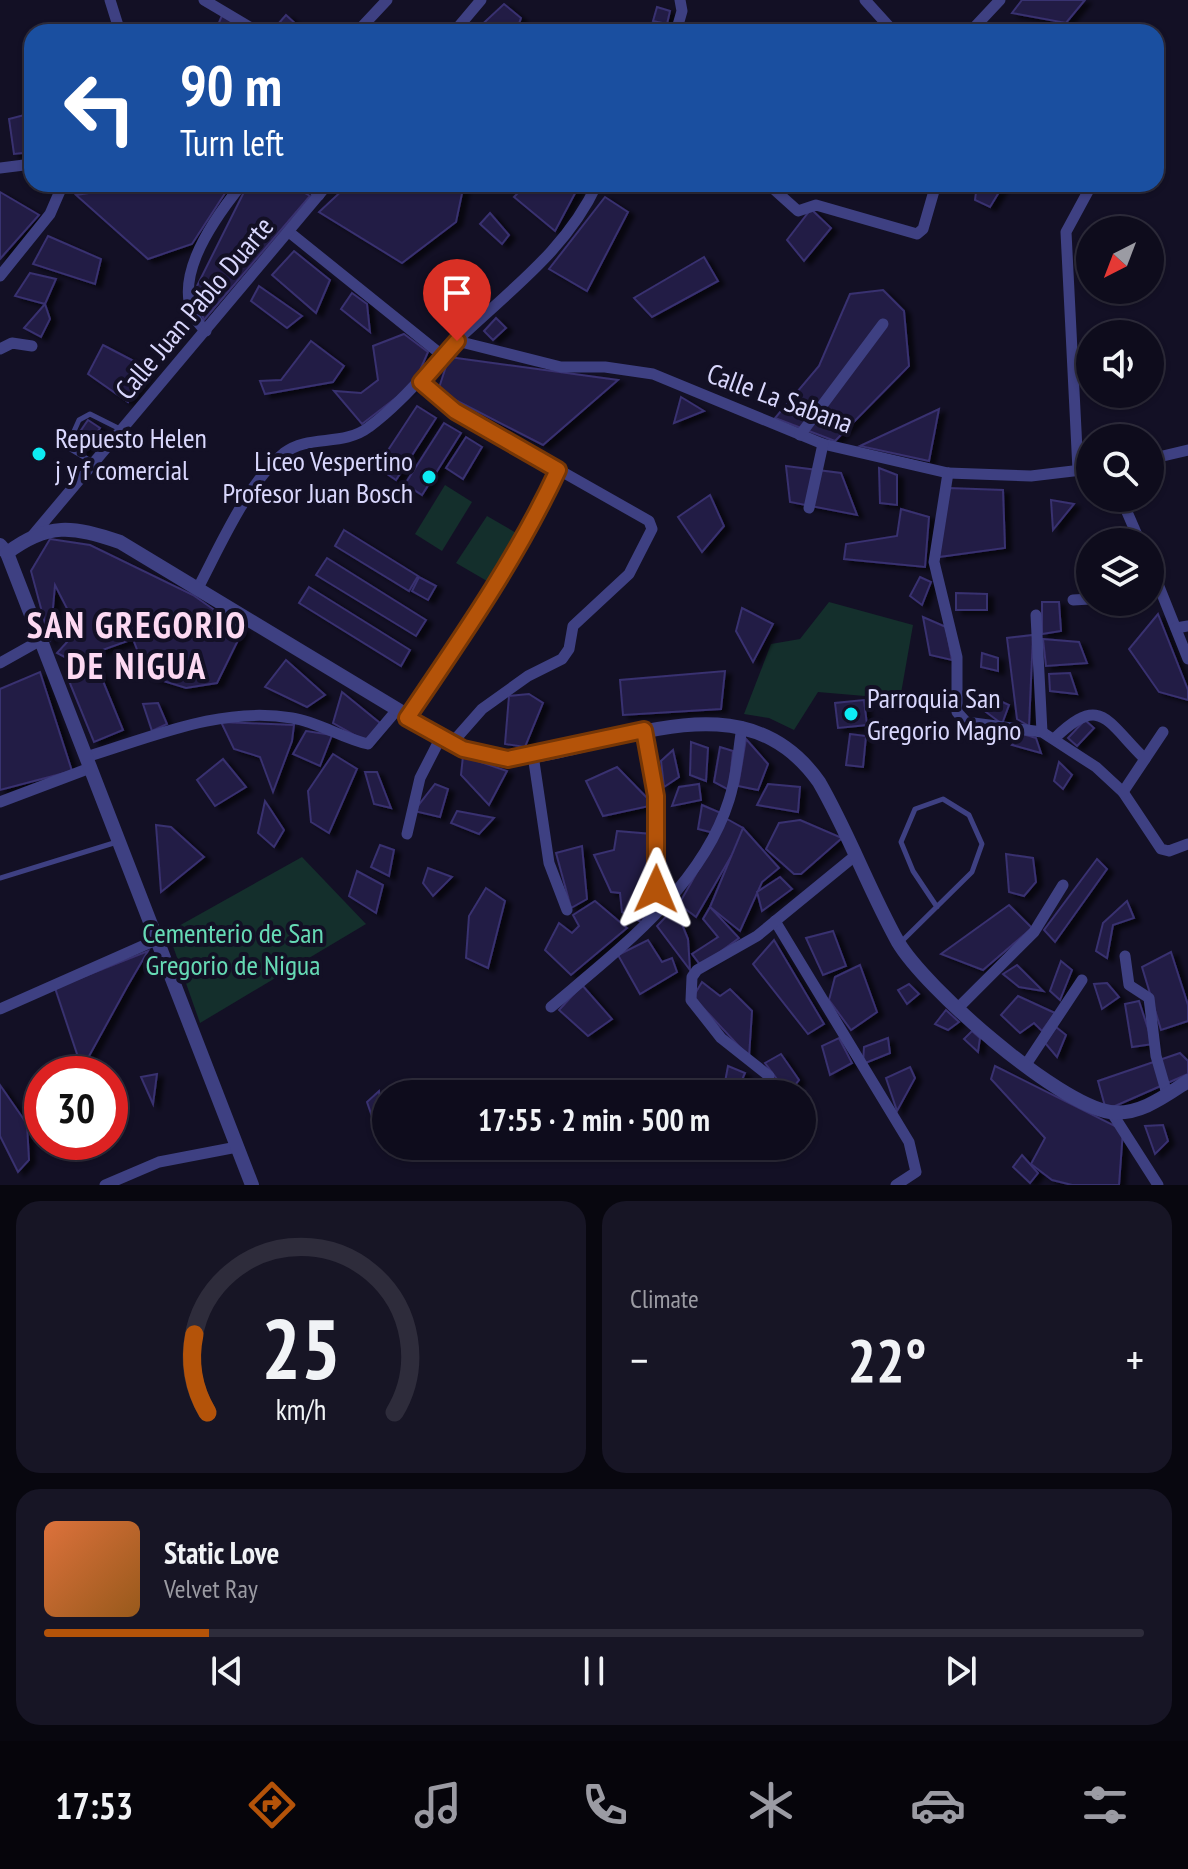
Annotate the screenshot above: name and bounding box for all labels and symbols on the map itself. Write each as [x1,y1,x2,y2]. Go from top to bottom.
street label: Calle Juan Pablo Duarte [106,209,281,407]
north arrow [1076,216,1164,304]
pin [423,259,491,341]
street label: Calle La Sabana [702,354,858,441]
place label: Repuesto Helen j y f comercial [55,419,207,488]
place label: Liceo Vespertino Profesor Juan Bosch [223,442,413,511]
marker: Repuesto Helen j y f comercial [30,445,48,463]
marker: Liceo Vespertino Profesor Juan Bosch [420,468,438,486]
district label: SAN GREGORIO DE NIGUA [27,601,247,689]
place label: Parroquia San Gregorio Magno [867,679,1021,748]
marker: Parroquia San Gregorio Magno [842,705,860,723]
position arrow [614,847,698,931]
park label: Cementerio de San Gregorio de Nigua [142,914,324,983]
speed limit sign: 30 [24,1056,128,1160]

